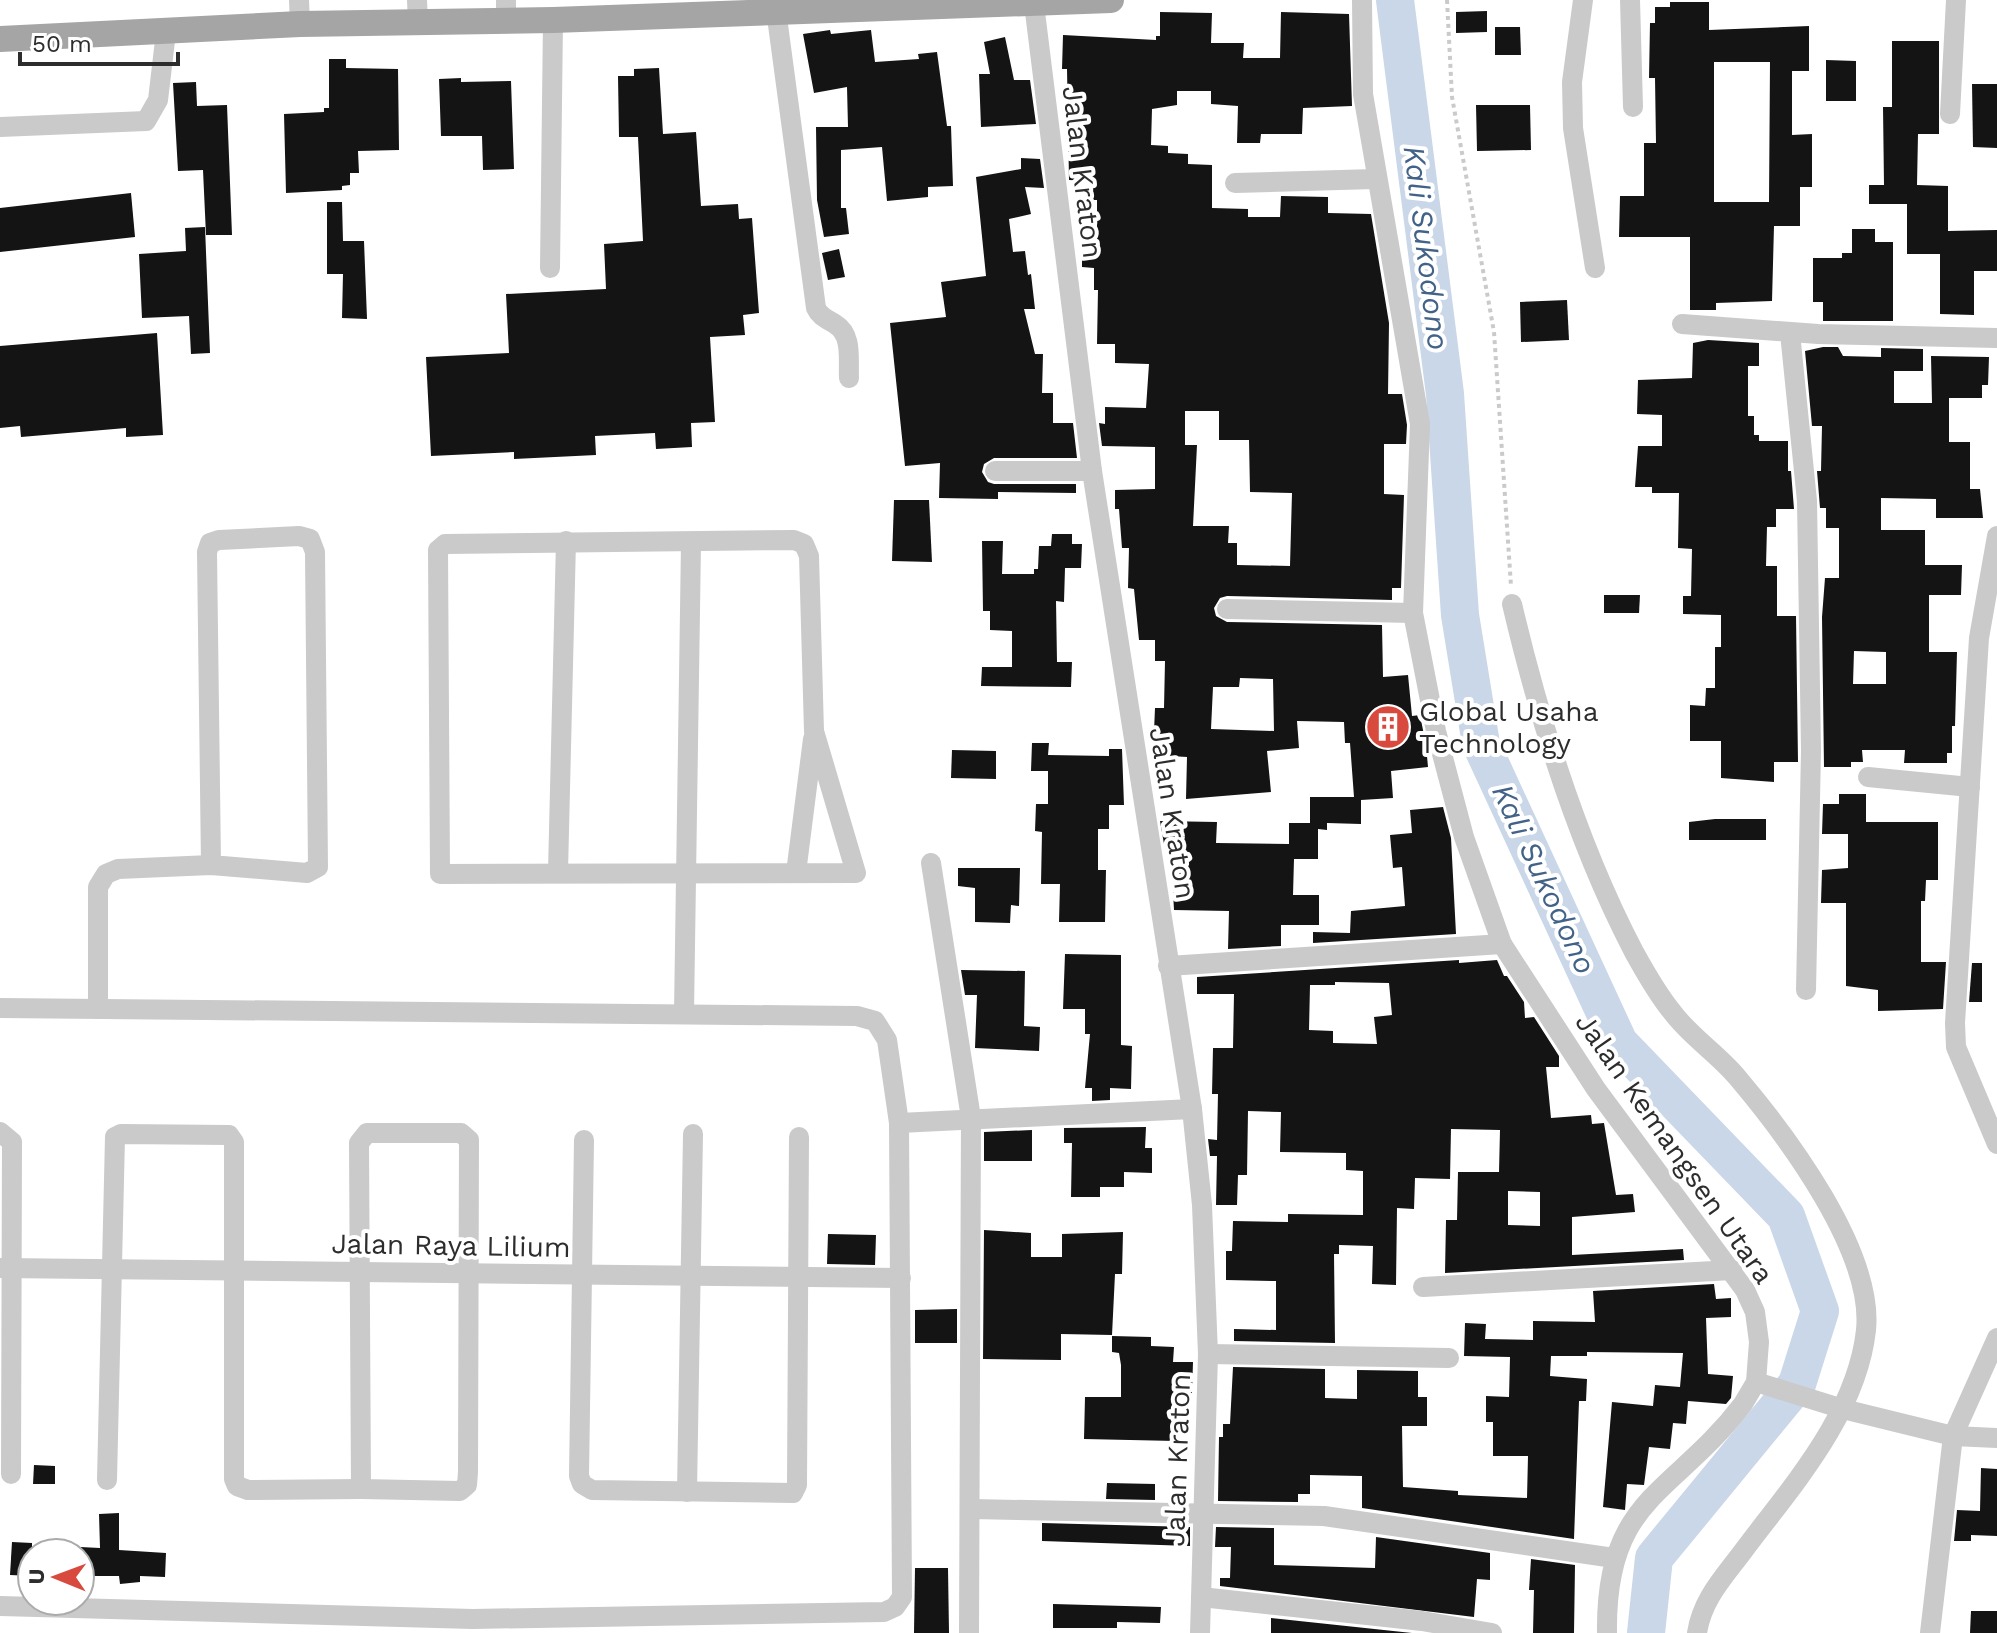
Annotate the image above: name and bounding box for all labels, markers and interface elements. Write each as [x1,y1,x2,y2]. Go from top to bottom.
scale bar [20,16,178,66]
text: 50 m [32,30,92,58]
street label: Jalan Kraton [1056,84,1109,260]
water label: Kali Sukodono [1397,144,1456,352]
place label: Global Usaha Technology [1419,695,1599,760]
building icon: Global Usaha Technology [1364,703,1412,751]
street label: Jalan Kraton [1143,725,1202,901]
water label: Kali Sukodono [1485,778,1604,979]
street label: Jalan Kemangsen Utara [1569,1007,1781,1290]
street label: Jalan Raya Lilium [331,1227,571,1264]
street label: Jalan Kraton [1158,1373,1197,1547]
north arrow [16,1537,96,1617]
text: U [24,1569,49,1585]

